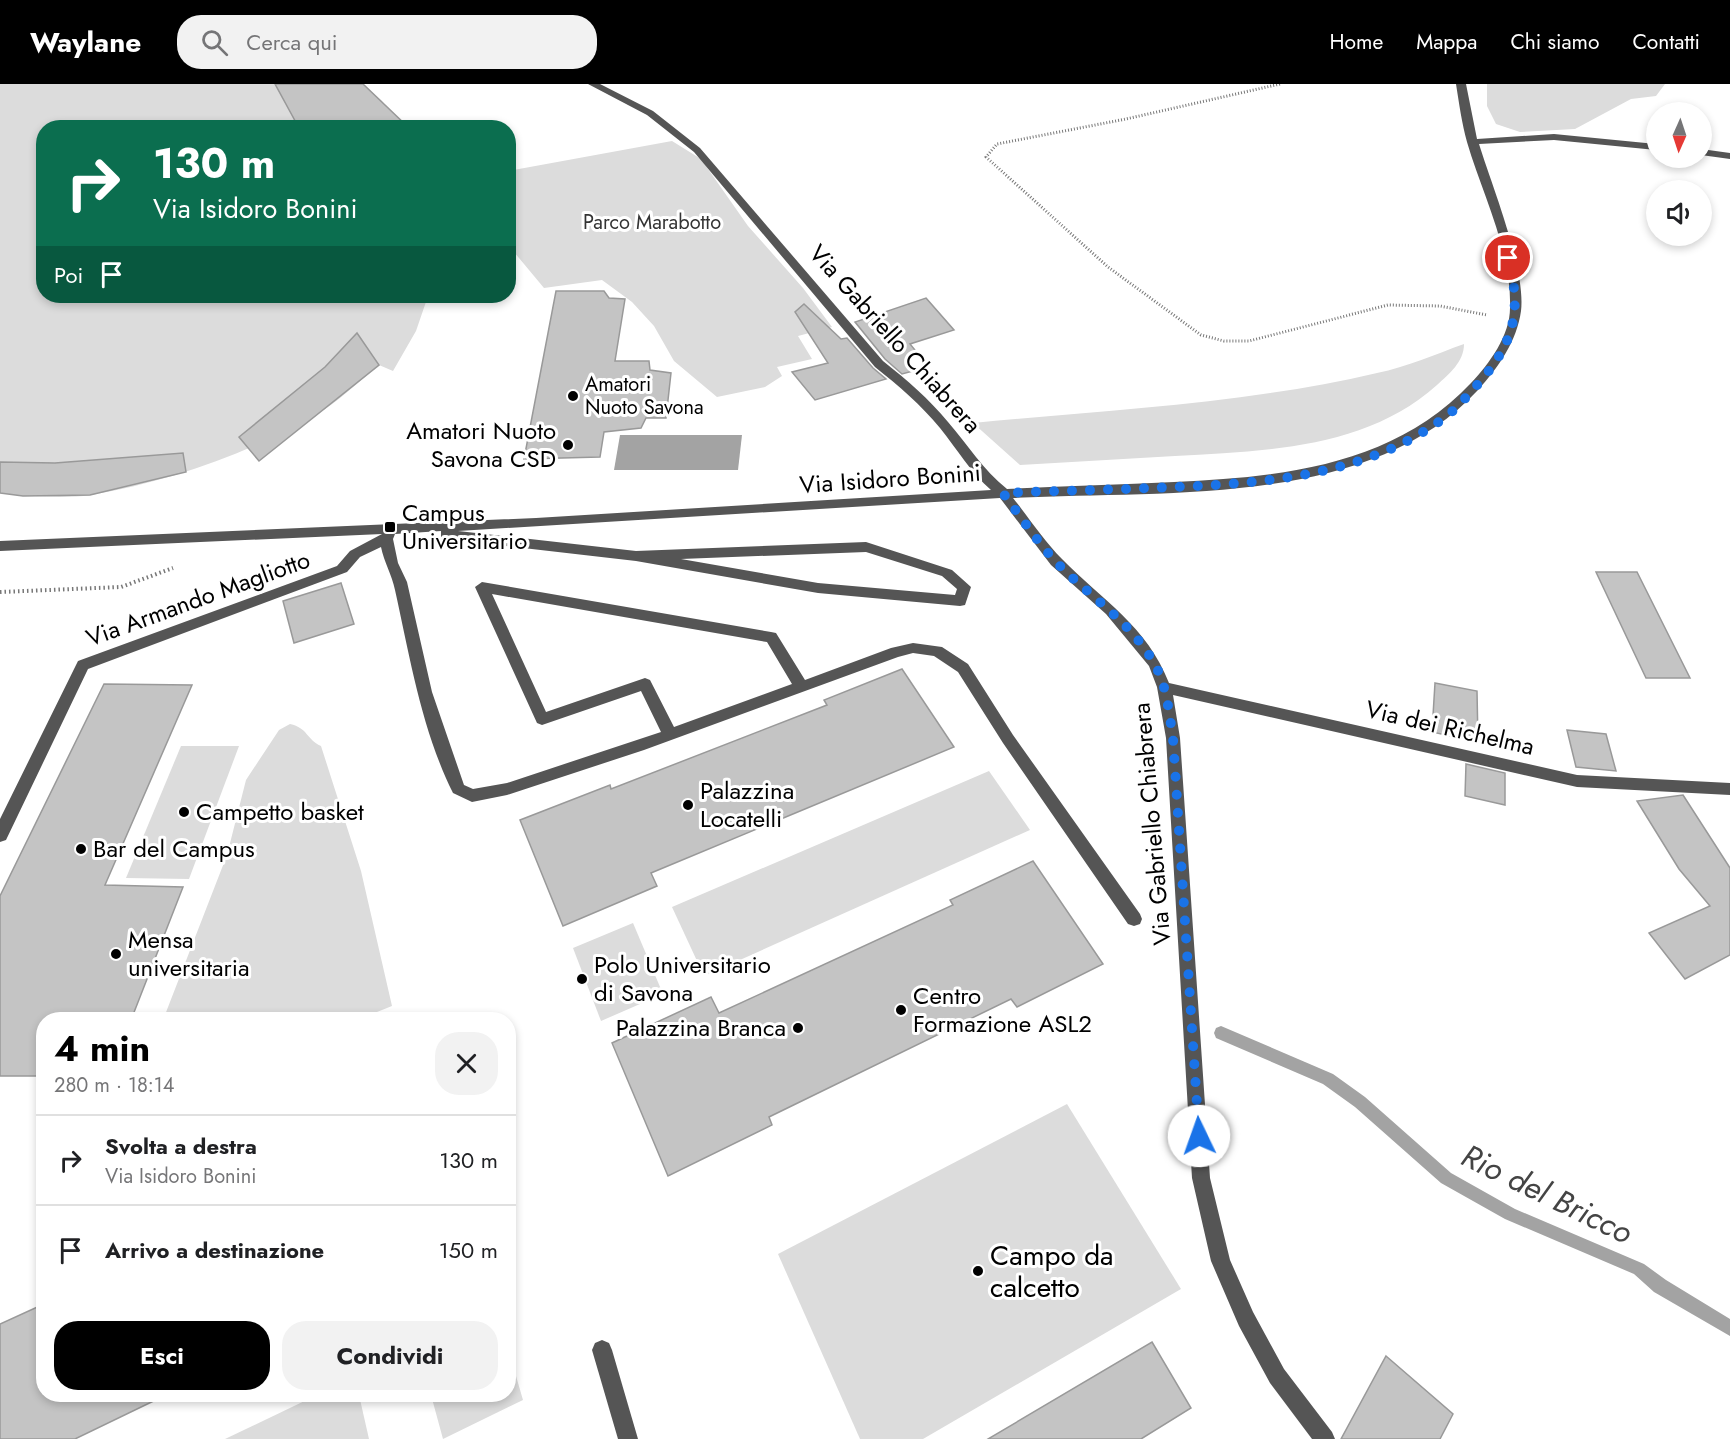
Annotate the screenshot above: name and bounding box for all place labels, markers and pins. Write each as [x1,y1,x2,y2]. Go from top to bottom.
pin [1482,232,1533,283]
place label: Amatori Nuoto Savona [585,370,704,422]
marker: Amatori Nuoto Savona [566,389,580,403]
place label: Amatori Nuoto Savona CSD [406,413,556,476]
marker: Amatori Nuoto Savona CSD [561,438,575,452]
place label: Campus Universitario [402,495,527,558]
marker: Campus Universitario [383,520,397,534]
place label: Palazzina Locatelli [700,773,794,836]
place label: Campetto basket [196,794,364,829]
marker: Palazzina Locatelli [681,798,695,812]
marker: Campetto basket [177,805,191,819]
place label: Bar del Campus [93,831,255,866]
marker: Bar del Campus [74,842,88,856]
place label: Mensa universitaria [128,922,249,985]
marker: Mensa universitaria [109,947,123,961]
place label: Polo Universitario di Savona [594,947,771,1010]
marker: Polo Universitario di Savona [575,972,589,986]
place label: Centro Formazione ASL2 [913,978,1092,1041]
marker: Centro Formazione ASL2 [894,1003,908,1017]
place label: Palazzina Branca [616,1010,786,1045]
marker: Palazzina Branca [791,1021,805,1035]
place label: Campo da calcetto [990,1235,1114,1308]
marker: Campo da calcetto [971,1264,985,1278]

